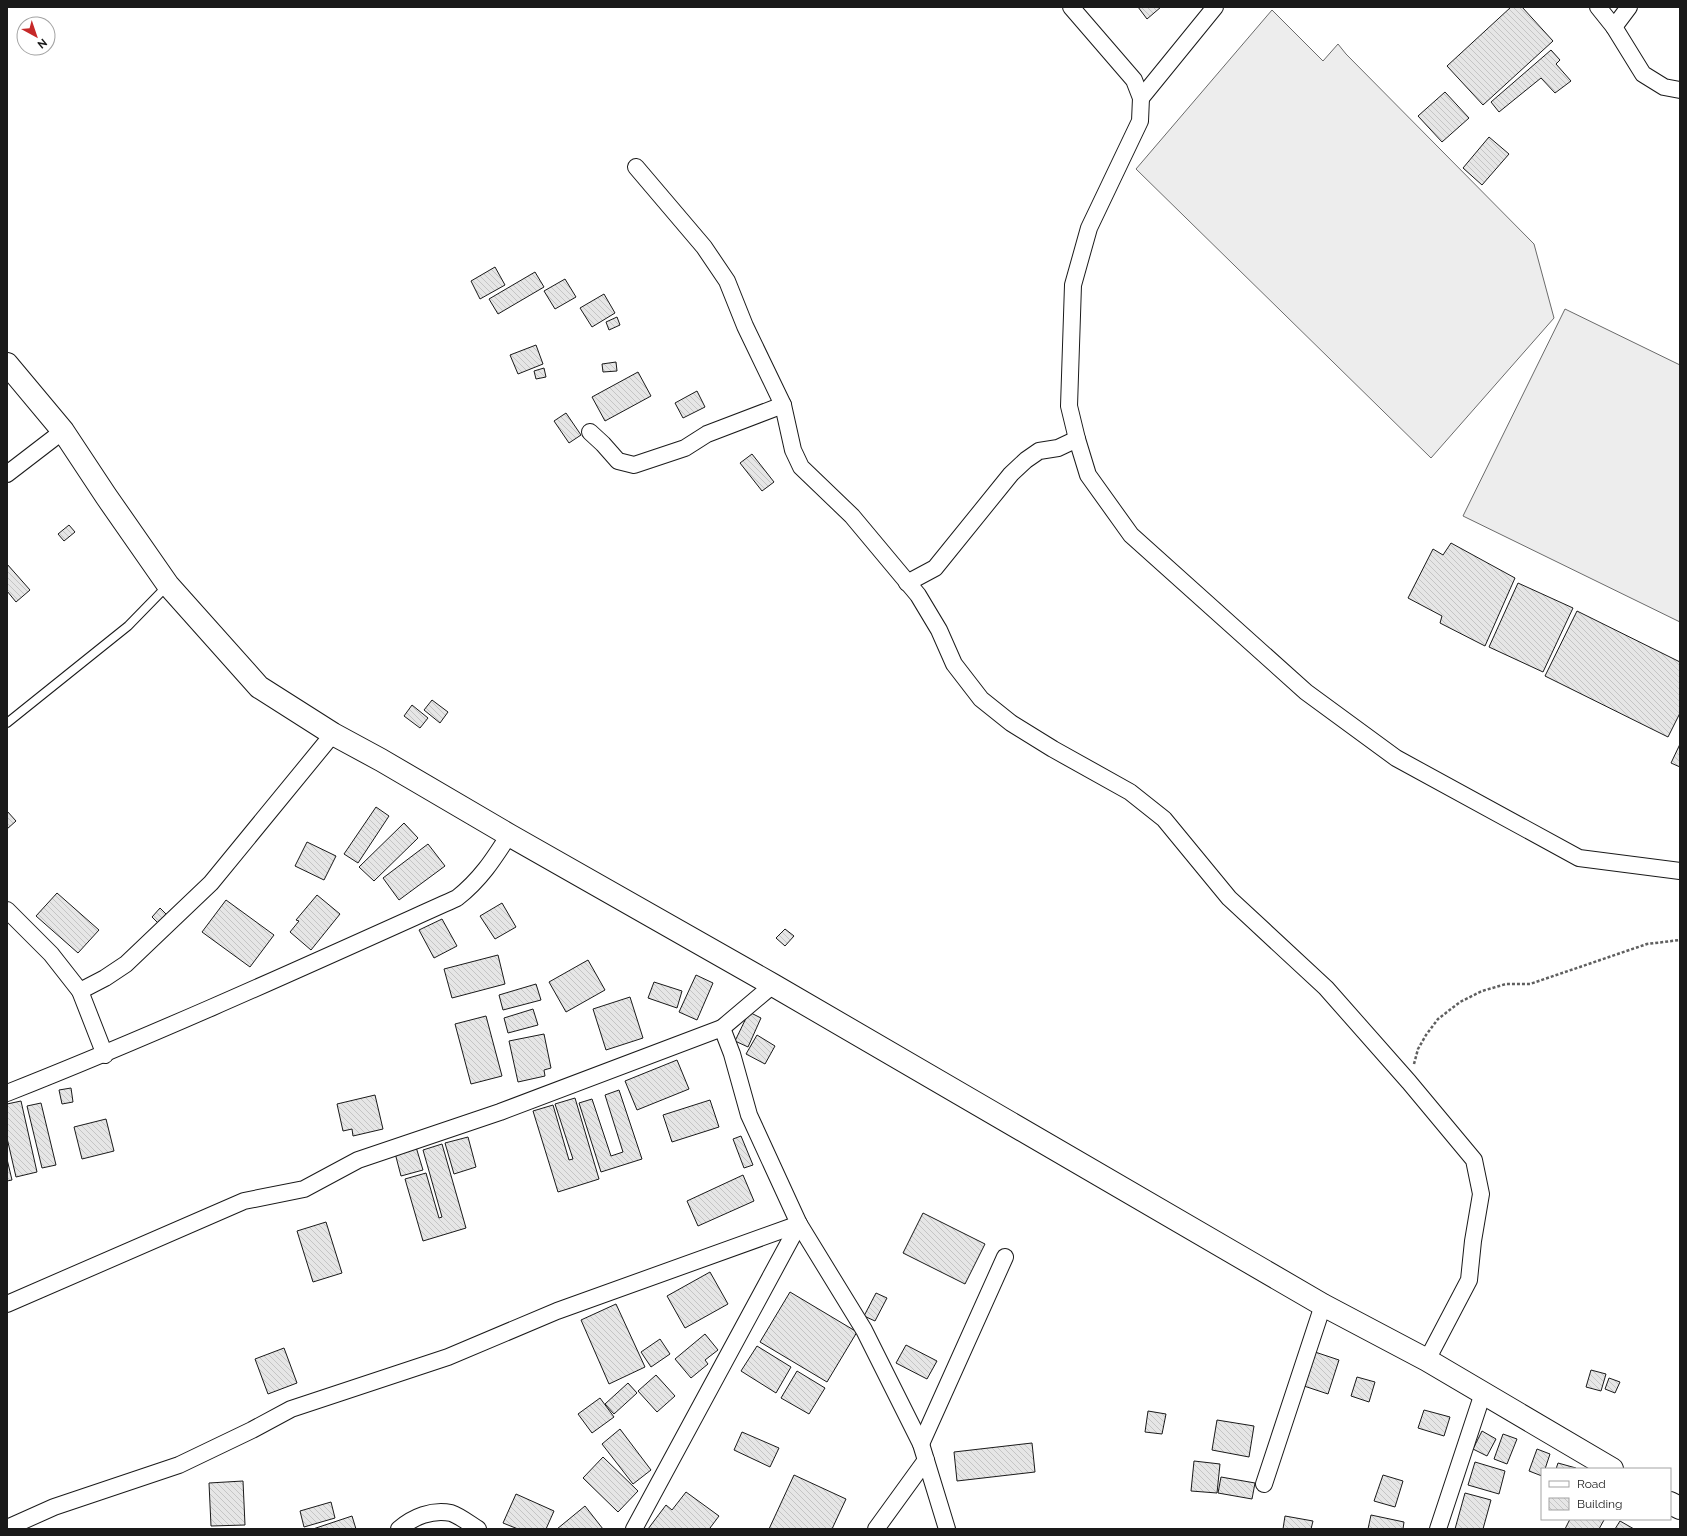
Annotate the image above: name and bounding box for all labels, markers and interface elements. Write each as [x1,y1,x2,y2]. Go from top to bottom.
north arrow [16,16,56,56]
text: N [35,36,50,51]
legend [1541,1468,1671,1520]
text: Road [1577,1477,1606,1491]
text: Building [1577,1497,1623,1511]

